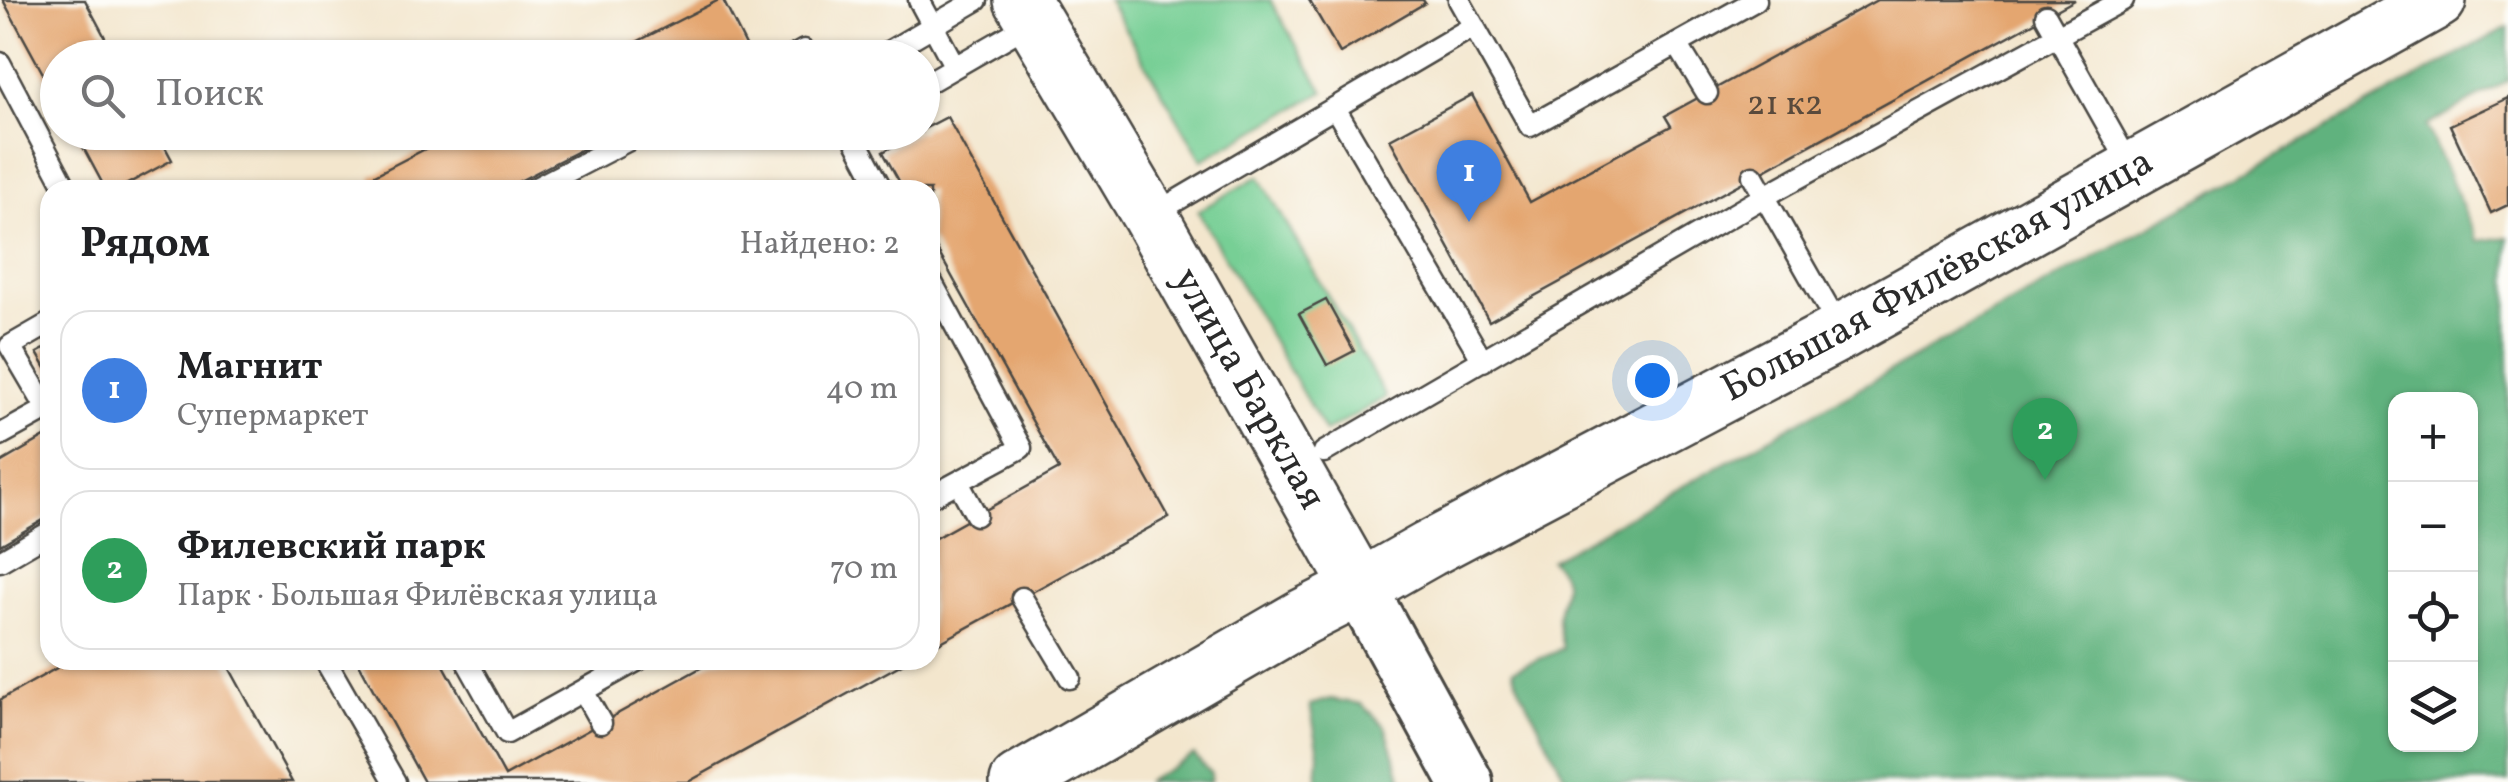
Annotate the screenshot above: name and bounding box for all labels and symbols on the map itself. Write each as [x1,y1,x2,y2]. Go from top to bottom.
house number: 21 к2 [1747,81,1823,129]
street label: Большая Филёвская улица [1712,135,2164,418]
pin: 1 [1436,140,1502,222]
street label: улица Барклая [1157,258,1338,520]
your location [1627,355,1678,406]
pin: 2 [2012,398,2078,480]

